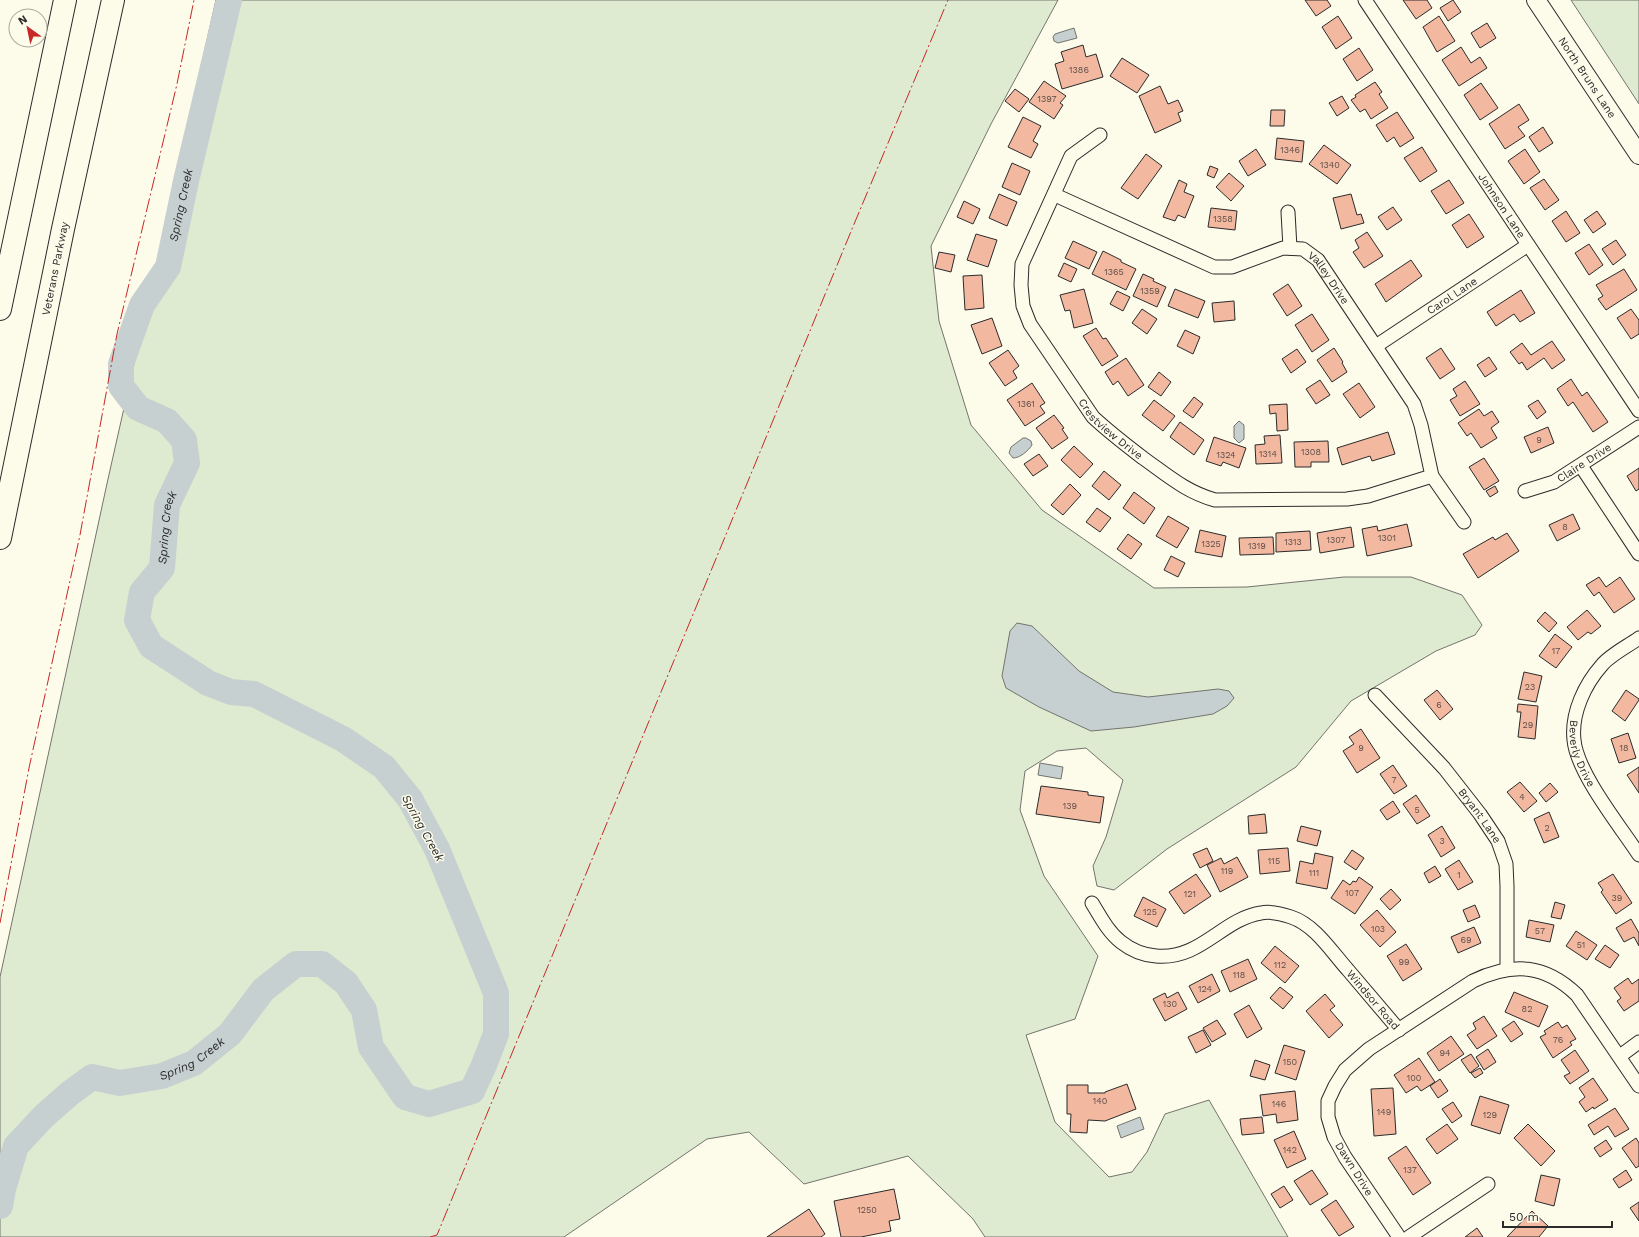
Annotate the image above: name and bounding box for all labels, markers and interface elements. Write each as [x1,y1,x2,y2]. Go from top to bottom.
north arrow [8,8,48,48]
text: N [16,12,30,28]
street label: North Bruns Lane [1556,34,1619,121]
house number: 1386 [1069,65,1089,75]
house number: 1397 [1037,94,1057,104]
house number: 1346 [1280,145,1300,155]
house number: 1340 [1320,160,1340,170]
water label: Spring Creek [167,167,196,243]
street label: Johnson Lane [1476,171,1528,240]
house number: 1358 [1213,214,1233,224]
street label: Veterans Parkway [39,220,71,316]
street label: Valley Drive [1306,248,1352,306]
house number: 1365 [1104,267,1124,277]
street label: Carol Lane [1424,274,1479,317]
house number: 1359 [1140,286,1160,296]
street label: Crestview Drive [1076,396,1145,462]
house number: 1361 [1017,399,1035,409]
house number: 9 [1536,435,1542,445]
street label: Claire Drive [1554,440,1613,485]
house number: 1308 [1301,447,1321,457]
house number: 1314 [1259,449,1277,459]
house number: 1324 [1216,450,1236,460]
water label: Spring Creek [155,488,180,565]
house number: 8 [1562,522,1568,532]
house number: 1301 [1378,533,1396,543]
house number: 1307 [1326,535,1346,545]
house number: 1313 [1284,537,1302,547]
house number: 1325 [1201,539,1221,549]
house number: 1319 [1248,541,1266,551]
house number: 17 [1552,646,1560,656]
house number: 23 [1525,682,1535,692]
house number: 6 [1436,700,1442,710]
street label: Beverly Drive [1567,719,1598,789]
house number: 29 [1523,720,1533,730]
house number: 9 [1358,743,1364,753]
house number: 18 [1619,743,1629,753]
house number: 7 [1391,775,1397,785]
street label: Bryant Lane [1456,785,1504,845]
water label: Spring Creek [399,792,447,864]
house number: 4 [1519,792,1525,802]
house number: 139 [1063,801,1077,811]
house number: 5 [1414,805,1420,815]
house number: 2 [1544,823,1550,833]
house number: 3 [1439,836,1445,846]
house number: 115 [1268,856,1280,866]
house number: 119 [1221,866,1233,876]
house number: 111 [1309,868,1319,878]
house number: 1 [1457,870,1461,880]
house number: 107 [1345,888,1359,898]
house number: 121 [1184,889,1196,899]
house number: 39 [1612,893,1622,903]
house number: 125 [1143,907,1157,917]
house number: 103 [1371,924,1385,934]
house number: 57 [1535,926,1545,936]
house number: 69 [1460,935,1472,945]
house number: 51 [1577,940,1585,950]
house number: 99 [1398,957,1410,967]
house number: 112 [1274,960,1286,970]
street label: Windsor Road [1344,967,1402,1032]
house number: 118 [1233,970,1245,980]
house number: 124 [1198,984,1212,994]
house number: 130 [1163,999,1178,1009]
house number: 82 [1522,1004,1532,1014]
water label: Spring Creek [157,1034,228,1083]
house number: 76 [1553,1035,1563,1045]
house number: 94 [1439,1048,1451,1058]
house number: 150 [1283,1057,1298,1067]
house number: 100 [1407,1073,1422,1083]
house number: 140 [1093,1096,1108,1106]
house number: 146 [1272,1099,1286,1109]
house number: 149 [1377,1107,1391,1117]
house number: 129 [1483,1110,1497,1120]
street label: Dawn Drive [1332,1140,1376,1198]
house number: 142 [1283,1145,1297,1155]
house number: 137 [1403,1165,1417,1175]
scale bar [1503,1203,1612,1229]
house number: 1250 [857,1205,877,1215]
text: 50 m [1509,1210,1539,1224]

